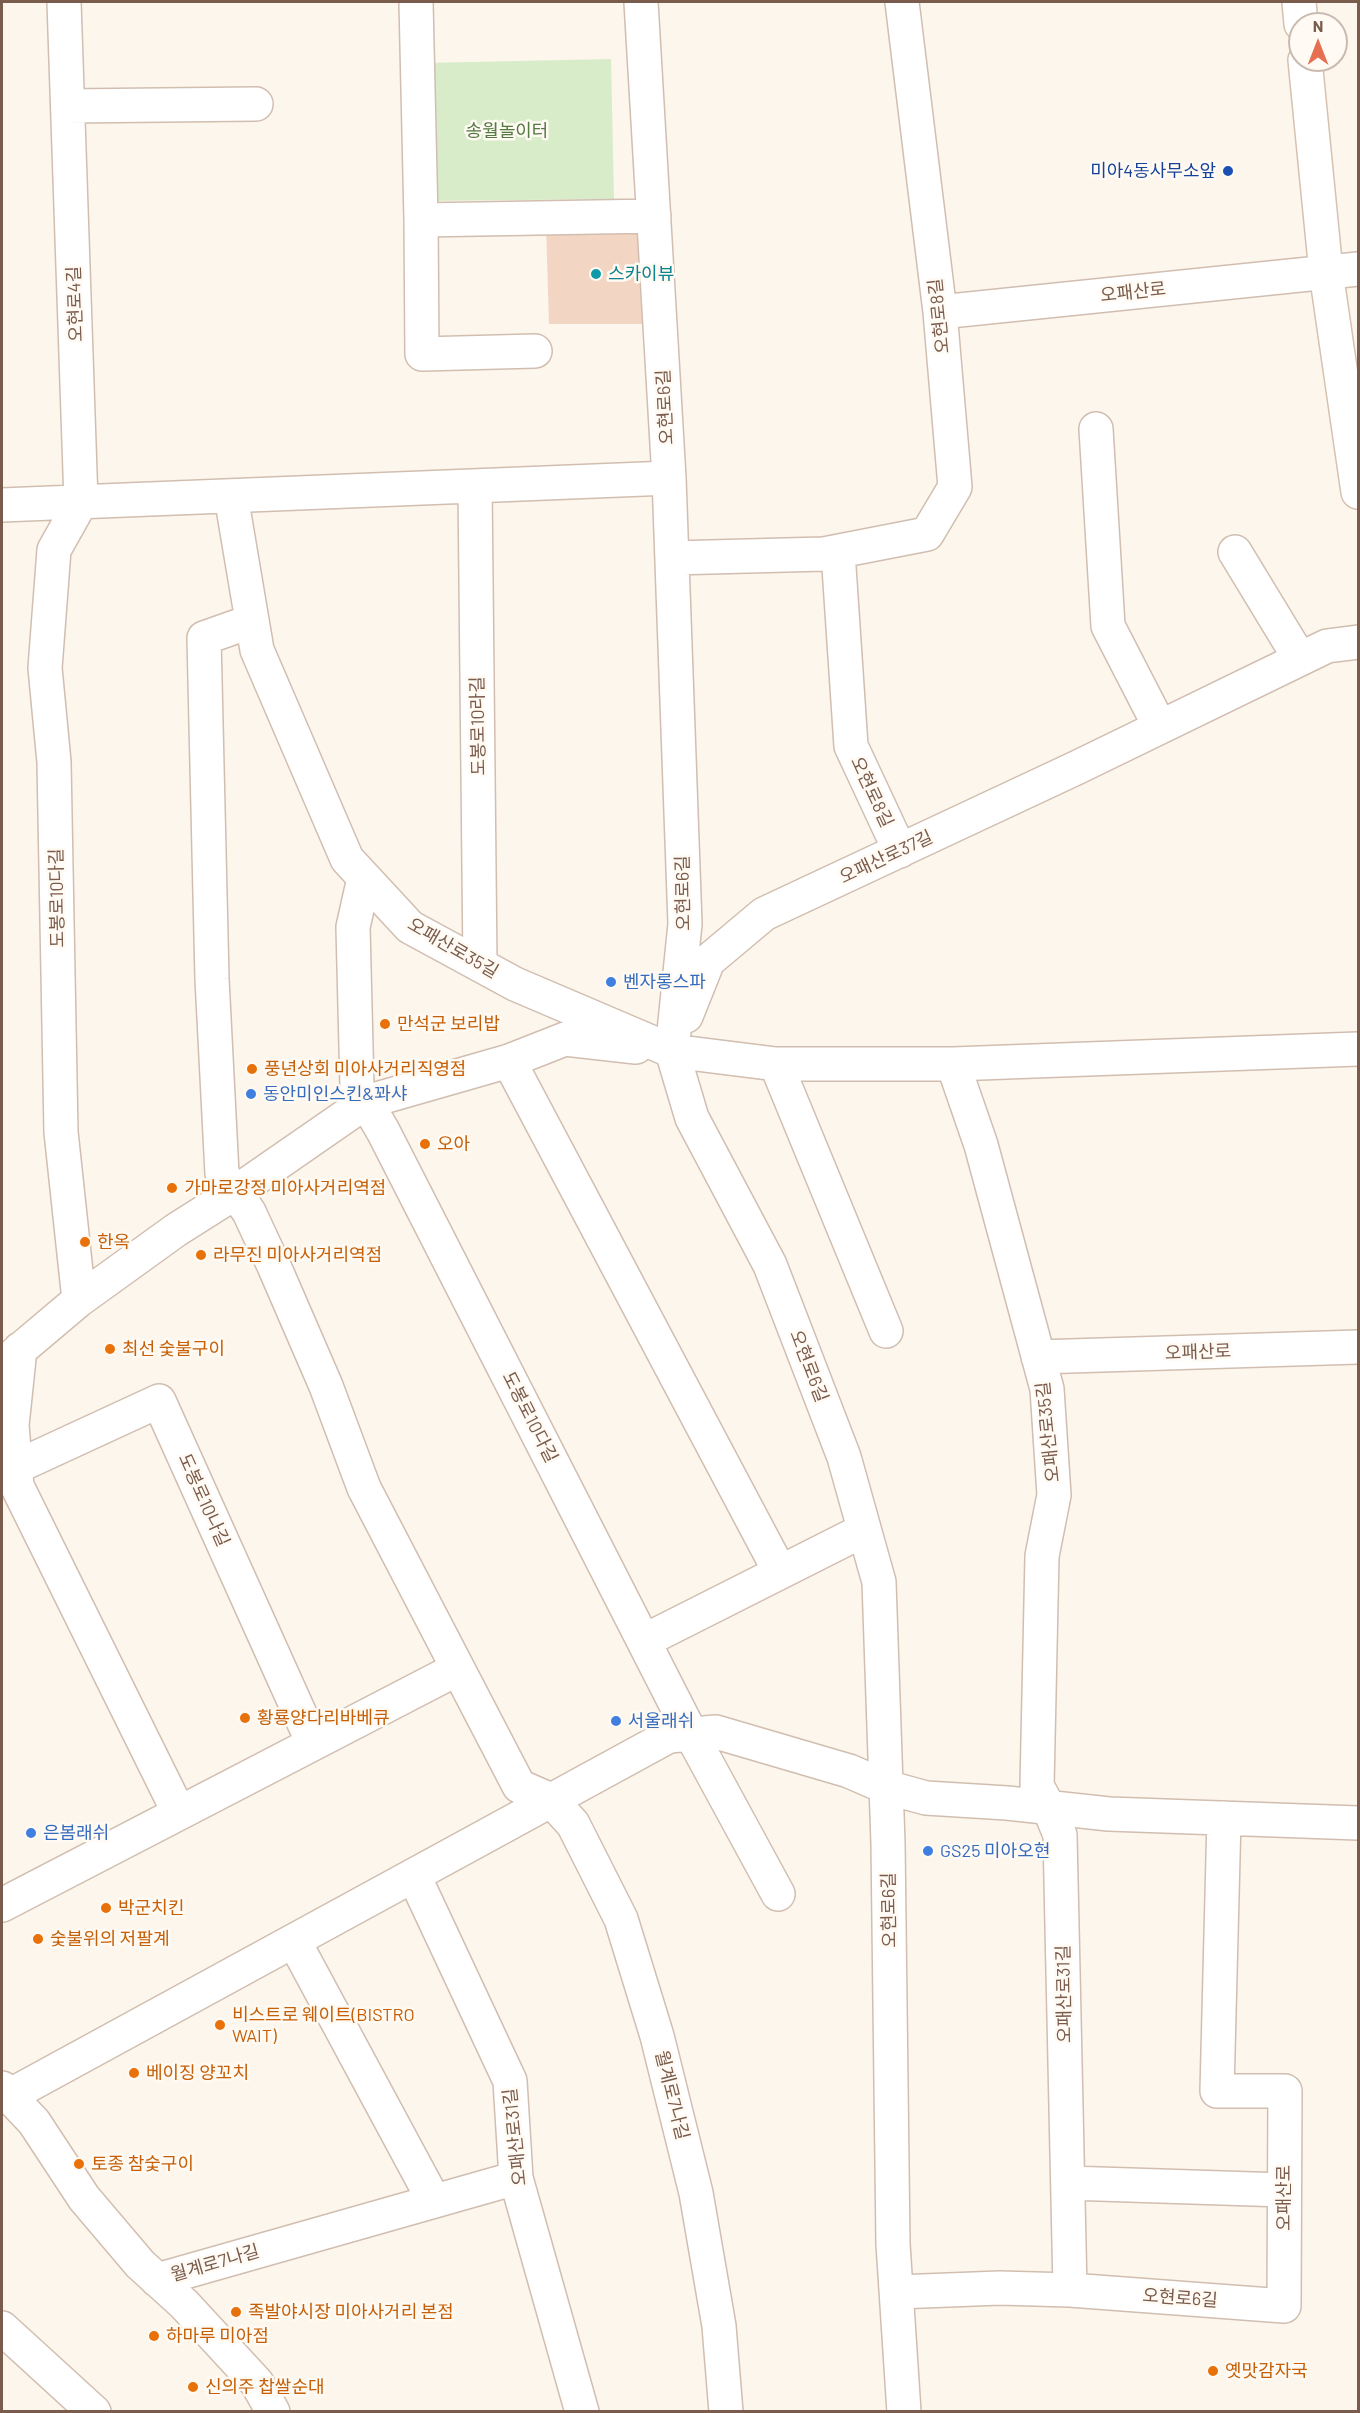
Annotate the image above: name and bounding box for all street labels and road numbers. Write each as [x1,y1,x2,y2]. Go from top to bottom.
street label: 오현로4길 [63,266,87,342]
street label: 오현로8길 [924,277,954,355]
street label: 오패산로 [1099,278,1167,306]
street label: 오현로6길 [652,369,678,445]
street label: 도봉로10라길 [466,676,490,776]
street label: 오현로8길 [846,753,898,831]
street label: 오패산로37길 [836,826,936,888]
street label: 도봉로10다길 [45,848,69,948]
street label: 오현로6길 [672,855,694,931]
street label: 오패산로35길 [404,913,502,983]
street label: 오현로6길 [785,1327,833,1405]
street label: 오패산로 [1165,1340,1231,1364]
street label: 도봉로10다길 [498,1368,562,1466]
street label: 오패산로35길 [1032,1380,1064,1484]
street label: 도봉로10나길 [174,1450,234,1550]
street label: 오현로6길 [878,1872,900,1948]
street label: 오패산로31길 [1052,1945,1076,2043]
street label: 월계로7나길 [650,2048,694,2142]
street label: 오패산로31길 [499,2087,531,2187]
street label: 오패산로 [1273,2165,1295,2231]
street label: 월계로7나길 [168,2240,262,2286]
street label: 오현로6길 [1142,2285,1218,2311]

